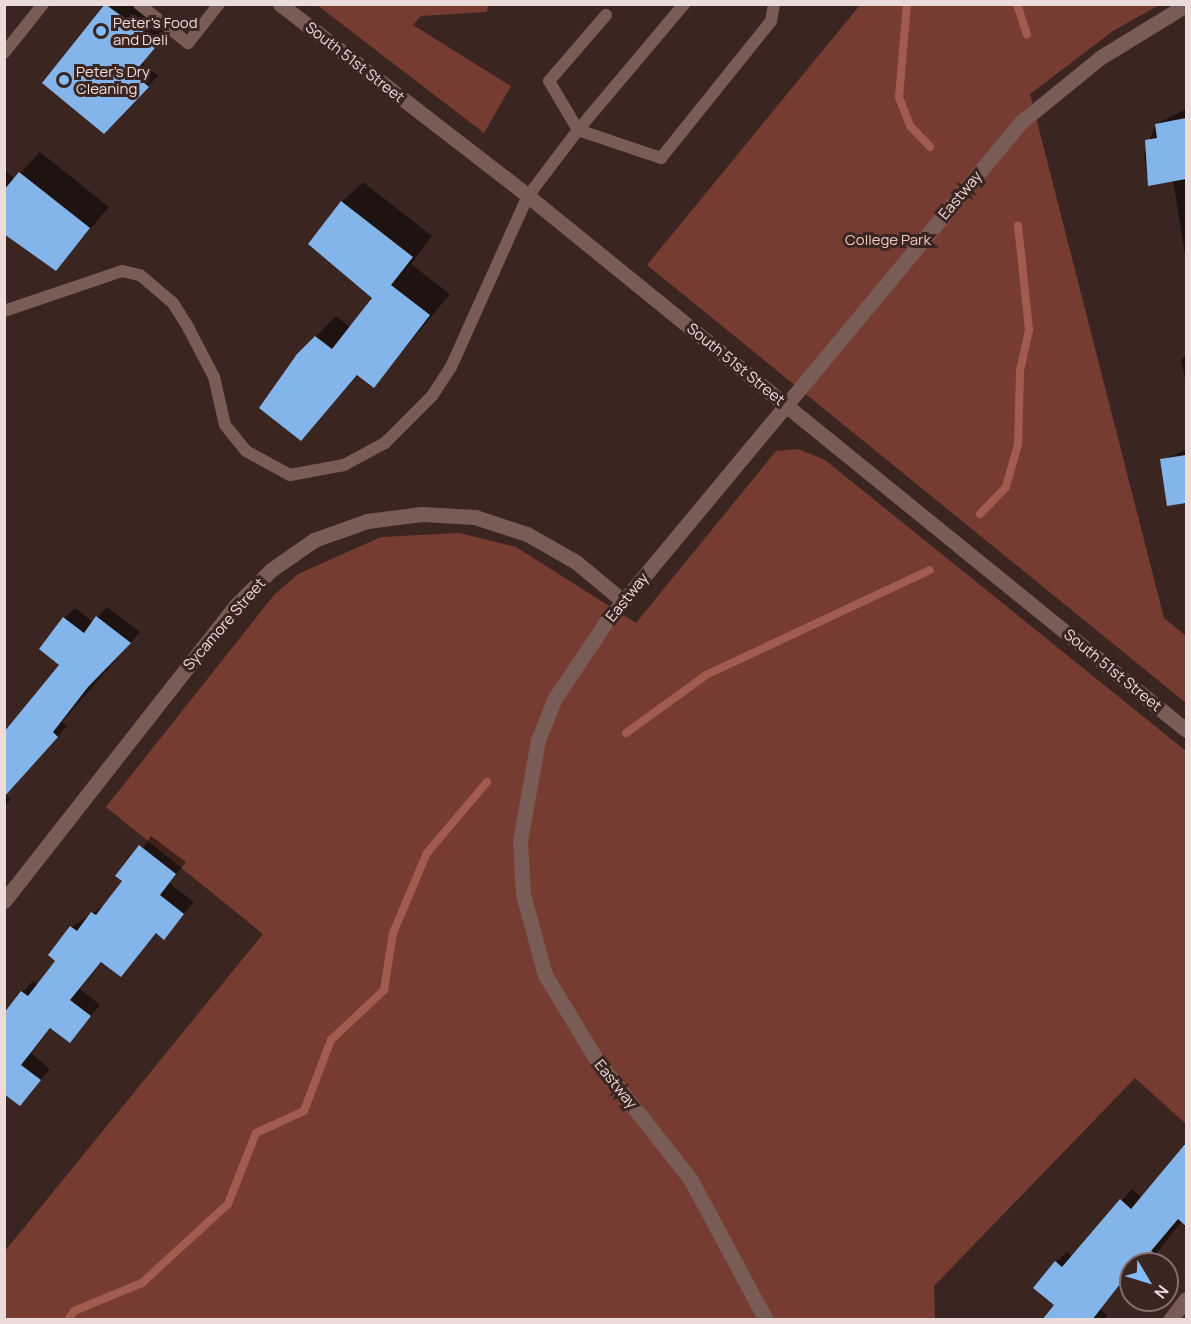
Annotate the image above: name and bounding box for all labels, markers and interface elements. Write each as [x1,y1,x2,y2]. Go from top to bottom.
place label: Peter's Food and Deli [113,13,197,48]
street label: South 51st Street [302,18,408,106]
marker: Peter's Food and Deli [94,24,108,38]
place label: Peter's Dry Cleaning [76,62,150,97]
marker: Peter's Dry Cleaning [57,73,71,87]
street label: Eastway [935,167,985,223]
park label: College Park [845,231,931,249]
street label: South 51st Street [684,319,788,409]
street label: Eastway [602,569,652,625]
street label: Sycamore Street [179,574,269,674]
street label: South 51st Street [1061,625,1165,715]
street label: Eastway [591,1056,641,1112]
north arrow [1119,1252,1179,1312]
text: N [1149,1281,1174,1303]

